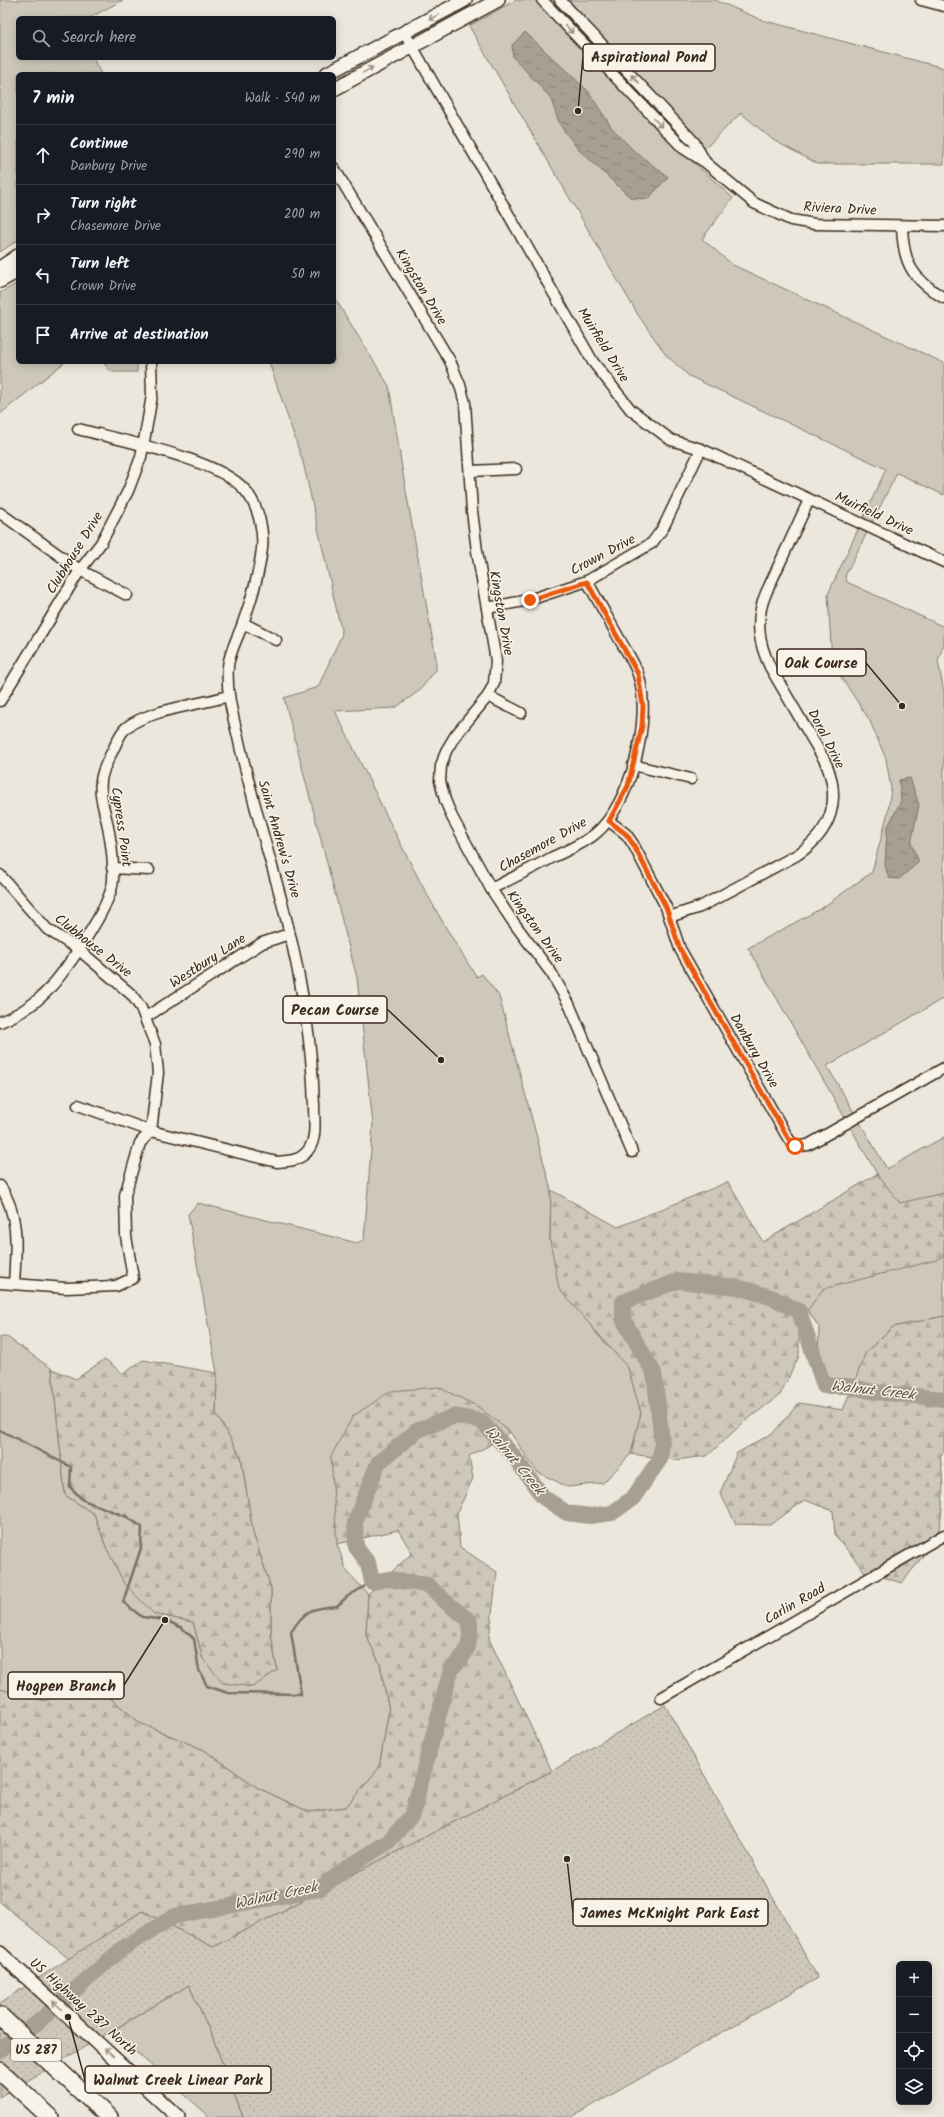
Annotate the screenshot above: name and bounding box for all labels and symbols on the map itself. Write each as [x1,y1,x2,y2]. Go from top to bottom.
one-way arrow [428,13,440,21]
one-way arrow [564,23,573,33]
callout: Aspirational Pond [583,44,715,71]
text: Aspirational Pond [591,46,708,70]
one-way arrow [362,66,374,73]
one-way arrow [630,74,640,84]
one-way arrow [654,118,663,128]
street label: Riviera Drive [803,196,878,222]
street label: Kingston Drive [389,245,453,330]
street label: Muirfield Drive [571,303,635,387]
street label: Muirfield Drive [831,486,918,542]
street label: Clubhouse Drive [41,507,109,599]
street label: Crown Drive [566,528,640,581]
street label: Kingston Drive [483,569,519,658]
route end [521,591,539,609]
callout: Oak Course [777,649,866,676]
text: Oak Course [784,652,858,676]
street label: Doral Drive [801,705,851,773]
street label: Saint Andrew's Drive [252,777,307,901]
street label: Cypress Point [105,786,138,869]
street label: Chasemore Drive [495,811,592,878]
street label: Kingston Drive [501,886,569,969]
street label: Clubhouse Drive [49,909,137,984]
street label: Westbury Lane [165,928,251,994]
callout: Pecan Course [283,996,387,1023]
text: Pecan Course [291,999,380,1023]
street label: Danbury Drive [724,1009,785,1093]
route start [786,1137,804,1155]
water label: Walnut Creek [830,1375,918,1408]
water label: Walnut Creek [478,1421,551,1502]
street label: Carlin Road [760,1577,831,1630]
callout: Hogpen Branch [8,1672,124,1699]
text: Hogpen Branch [16,1675,116,1699]
water label: Walnut Creek [232,1875,321,1916]
callout: James McKnight Park East [573,1899,768,1926]
text: James McKnight Park East [580,1902,760,1926]
street label: US Highway 287 North [24,1952,142,2062]
one-way arrow [53,2001,63,2010]
road number: US 287 [11,2039,61,2061]
one-way arrow [104,2047,114,2057]
callout: Walnut Creek Linear Park [85,2066,271,2093]
text: Walnut Creek Linear Park [93,2069,263,2093]

